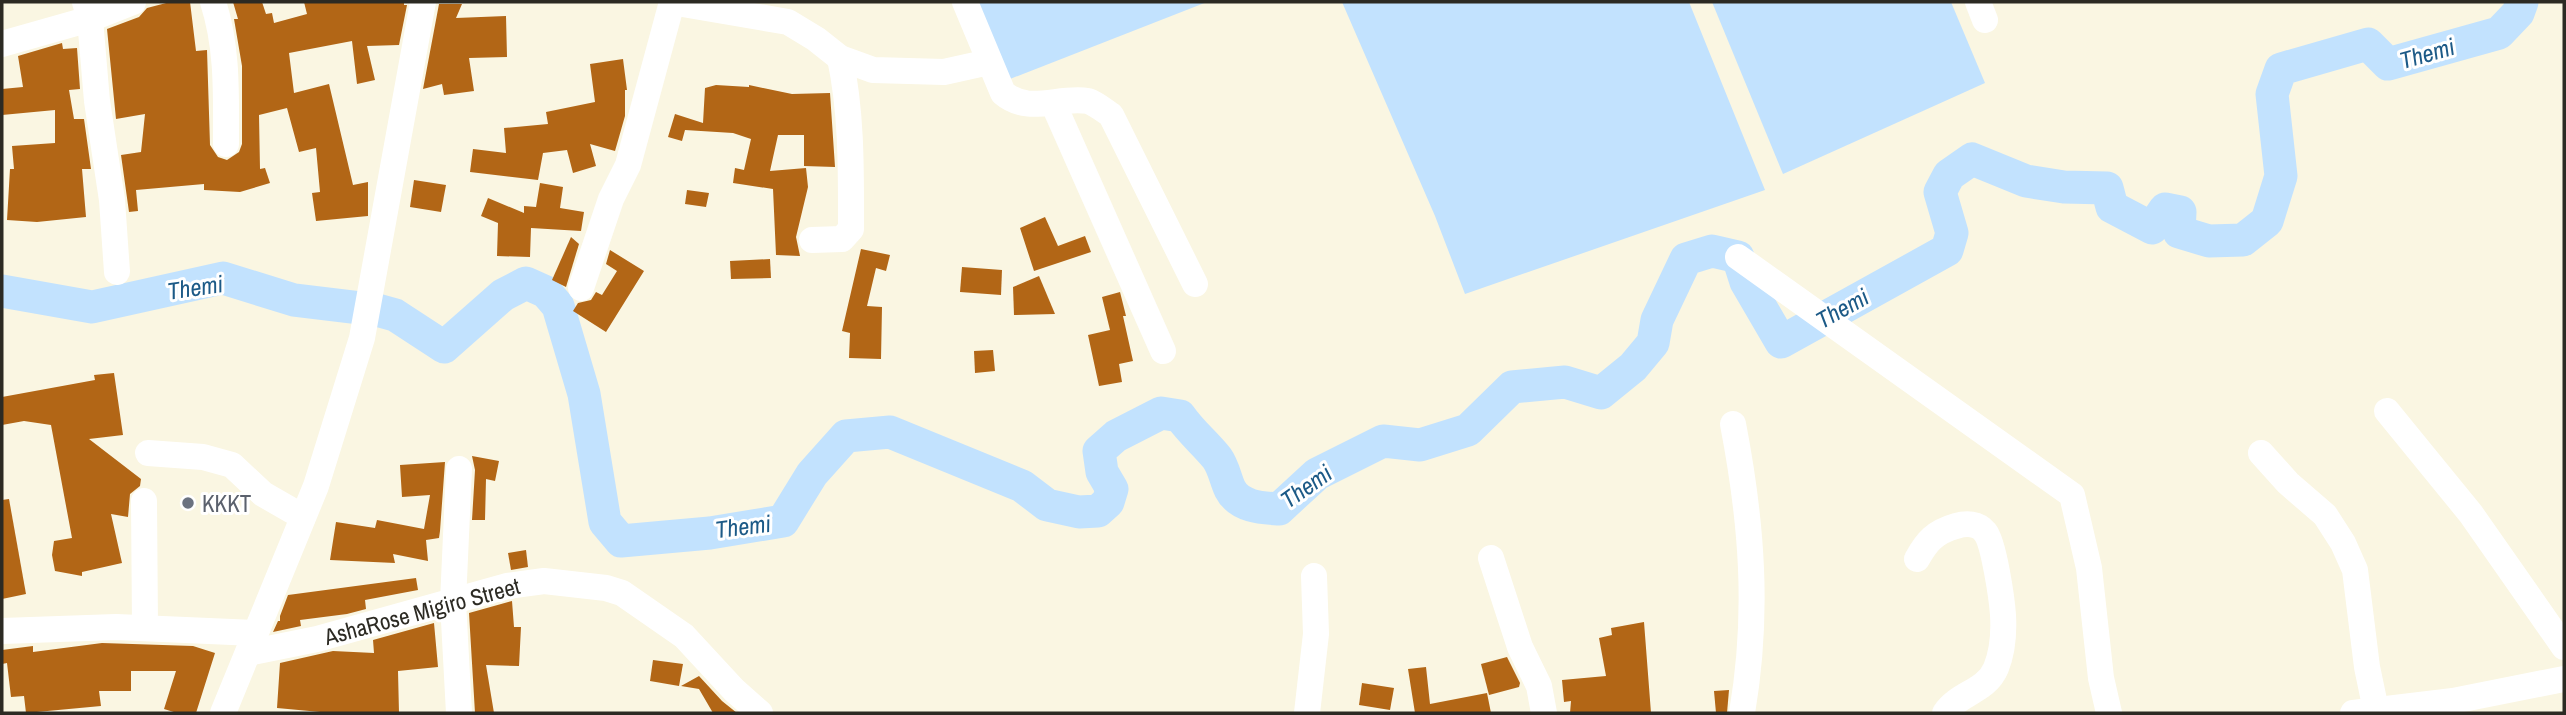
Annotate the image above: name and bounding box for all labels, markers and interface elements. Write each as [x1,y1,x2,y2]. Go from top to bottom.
water label: Themi [2396,30,2459,76]
water label: Themi [165,267,225,307]
water label: Themi [1810,280,1875,336]
water label: Themi [1274,457,1338,515]
place label: KKKT [202,488,252,519]
marker: KKKT [180,495,196,511]
water label: Themi [713,507,773,545]
street label: AshaRose Migiro Street [320,570,523,652]

